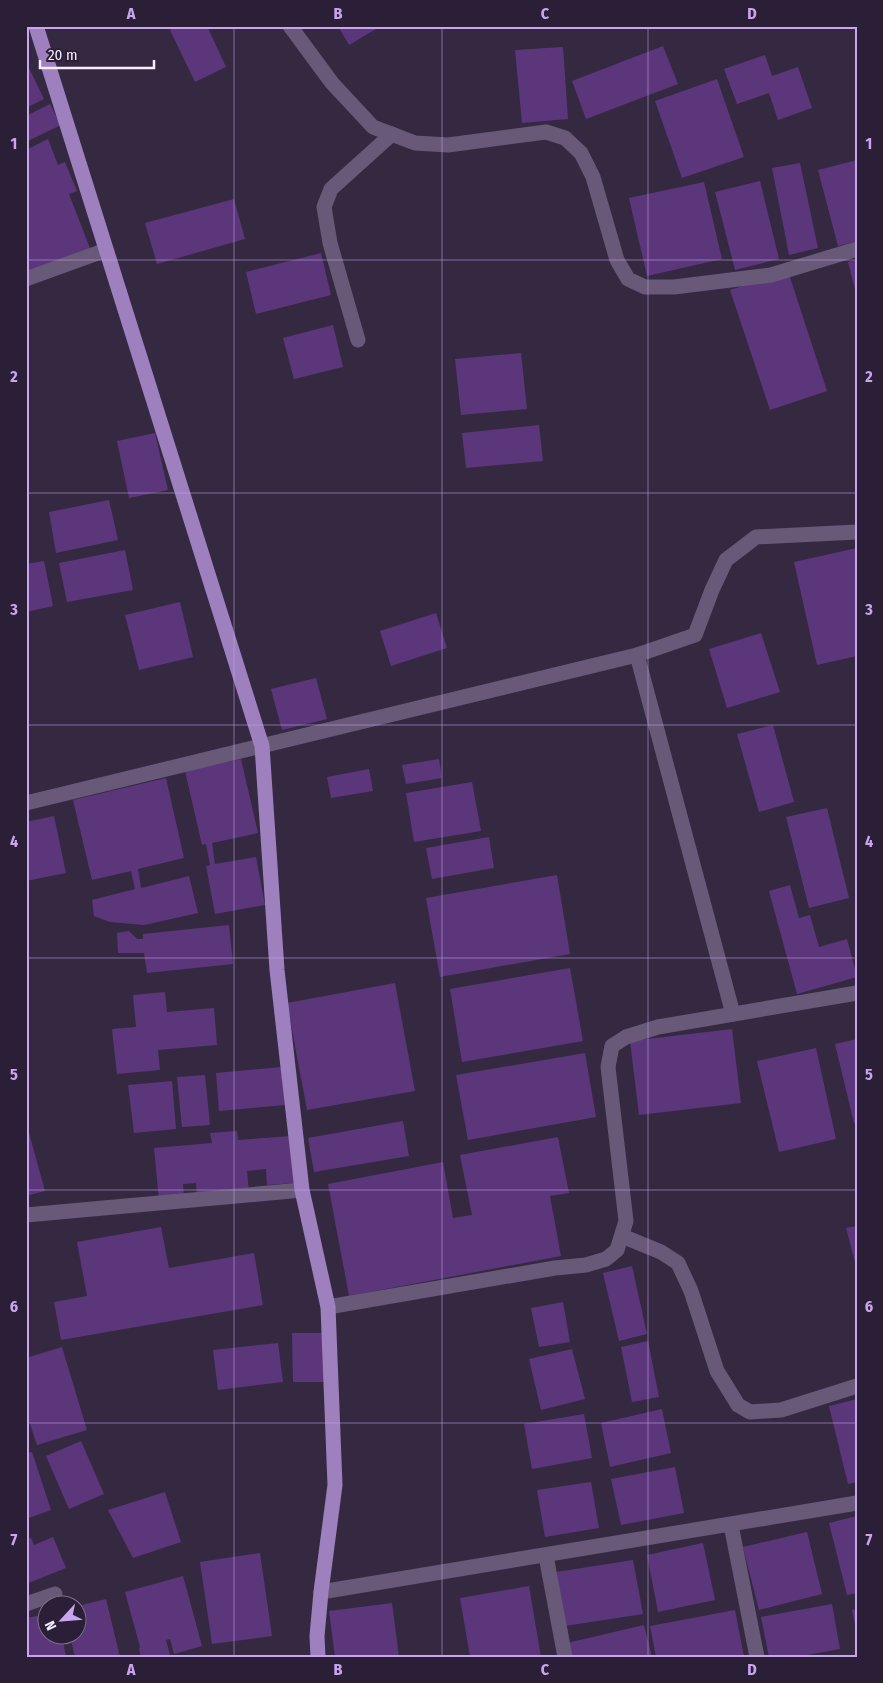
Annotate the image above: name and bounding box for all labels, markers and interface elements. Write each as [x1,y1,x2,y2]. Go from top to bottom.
text: A [126,4,136,23]
text: B [334,4,343,23]
text: C [541,4,550,23]
text: D [747,4,757,23]
scale bar [40,38,154,70]
text: 20 m [48,46,78,64]
text: 1 [11,134,17,153]
text: 1 [866,134,872,153]
text: 2 [9,367,18,386]
text: 2 [864,367,873,386]
text: 3 [9,600,18,619]
text: 3 [864,600,873,619]
text: 4 [10,832,18,851]
text: 4 [865,832,873,851]
text: 5 [10,1065,18,1084]
text: 5 [865,1065,873,1084]
text: 6 [10,1297,18,1316]
text: 6 [865,1297,873,1316]
text: 7 [11,1530,18,1549]
text: 7 [866,1530,873,1549]
north arrow [38,1596,88,1646]
text: N [41,1618,60,1633]
text: A [126,1660,136,1679]
text: B [334,1660,343,1679]
text: C [541,1660,550,1679]
text: D [747,1660,757,1679]

